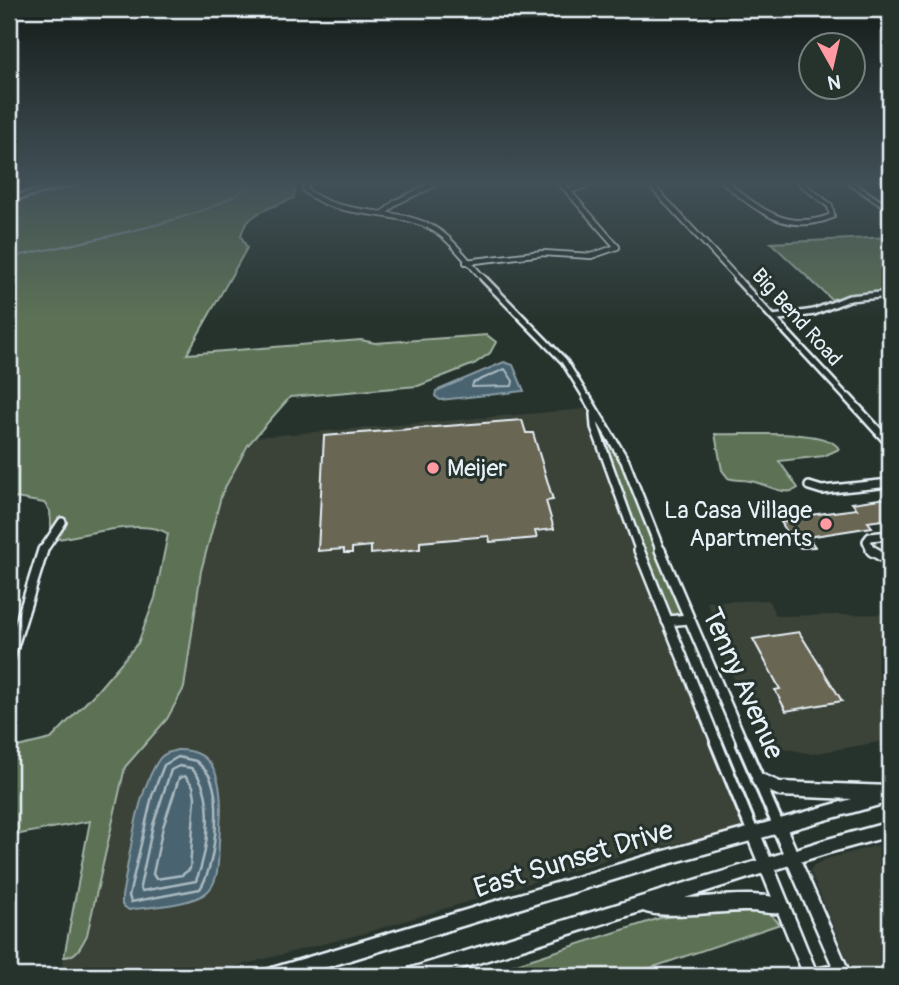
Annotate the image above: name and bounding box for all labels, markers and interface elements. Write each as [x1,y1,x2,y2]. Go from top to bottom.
north arrow [797,32,867,102]
text: N [826,69,842,95]
street label: Big Bend Road [746,263,848,372]
place label: Meijer [447,454,507,483]
marker: Meijer [425,460,441,476]
place label: La Casa Village Apartments [664,496,812,553]
marker: La Casa Village Apartments [818,516,834,532]
street label: Tenny Avenue [694,602,792,765]
street label: East Sunset Drive [470,812,678,906]

